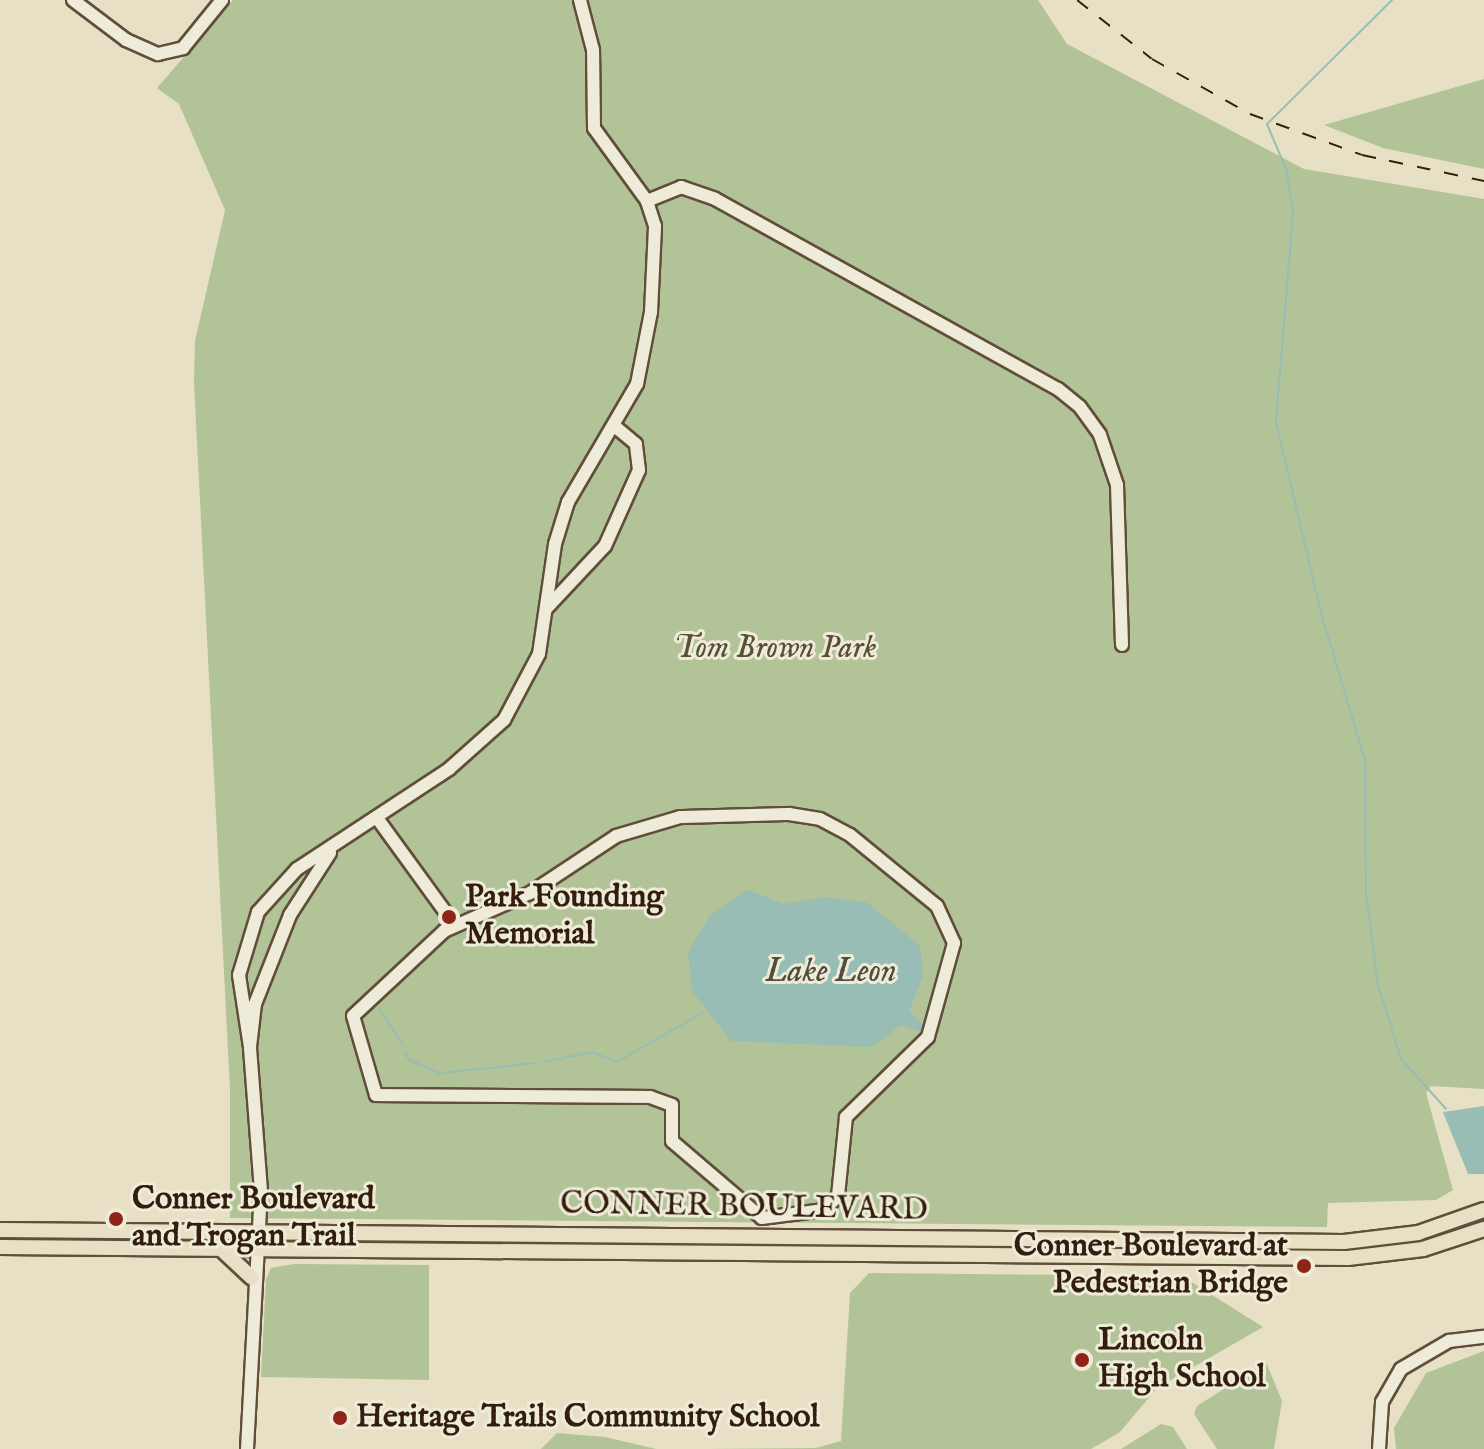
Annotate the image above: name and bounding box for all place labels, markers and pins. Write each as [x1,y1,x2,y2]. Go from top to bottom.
place label: Park Founding Memorial [465,880,664,955]
marker: Park Founding Memorial [440,908,458,926]
place label: Conner Boulevard and Trogan Trail [132,1182,374,1257]
marker: Conner Boulevard and Trogan Trail [107,1210,125,1228]
place label: Conner Boulevard at Pedestrian Bridge [1014,1229,1288,1304]
marker: Conner Boulevard at Pedestrian Bridge [1295,1257,1313,1275]
place label: Lincoln High School [1098,1323,1266,1398]
marker: Lincoln High School [1073,1351,1091,1369]
place label: Heritage Trails Community School [356,1399,819,1437]
marker: Heritage Trails Community School [331,1409,349,1427]

